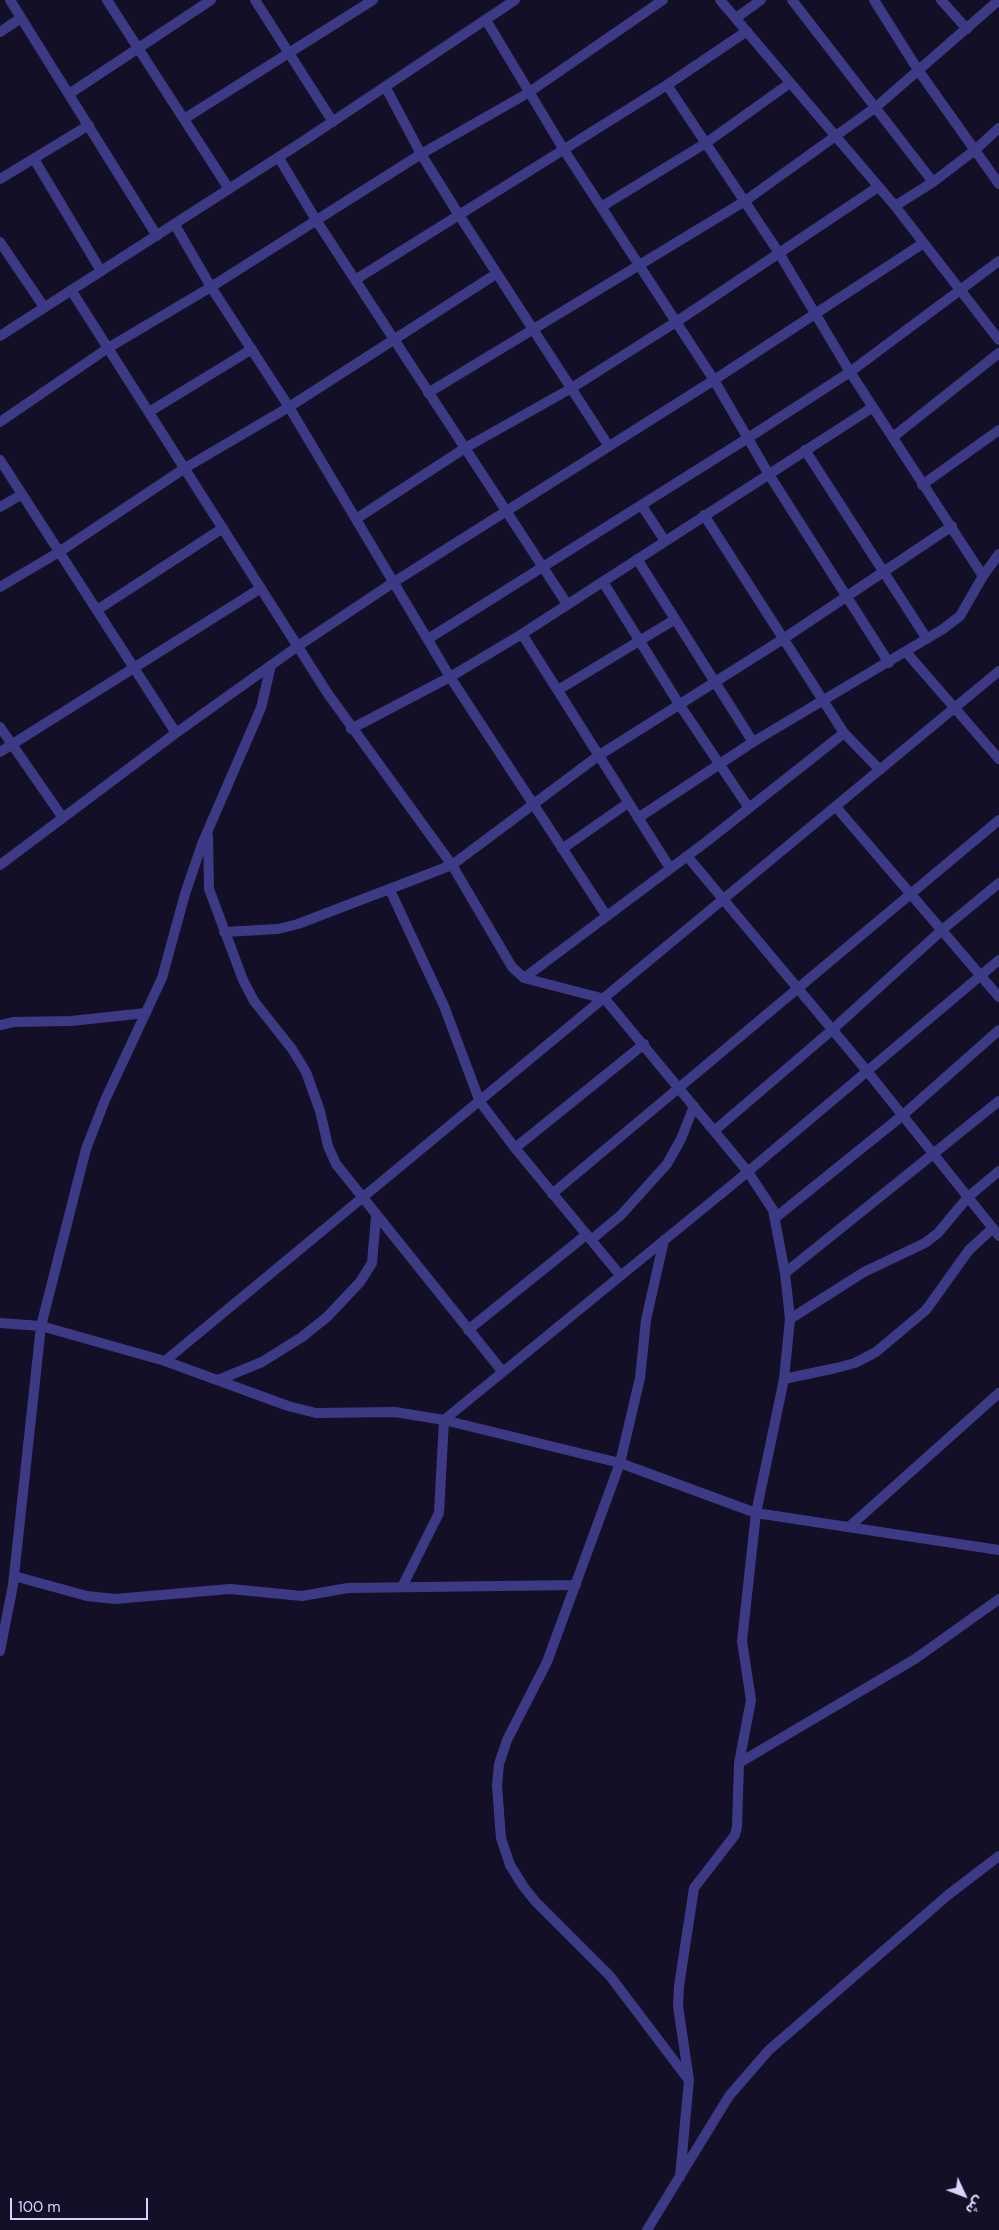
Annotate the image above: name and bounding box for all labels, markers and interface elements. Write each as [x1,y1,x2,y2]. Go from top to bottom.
north arrow [939,2170,989,2220]
scale bar [12,2188,150,2220]
text: ش [962,2192,988,2218]
text: 100 m [18,2197,61,2217]

